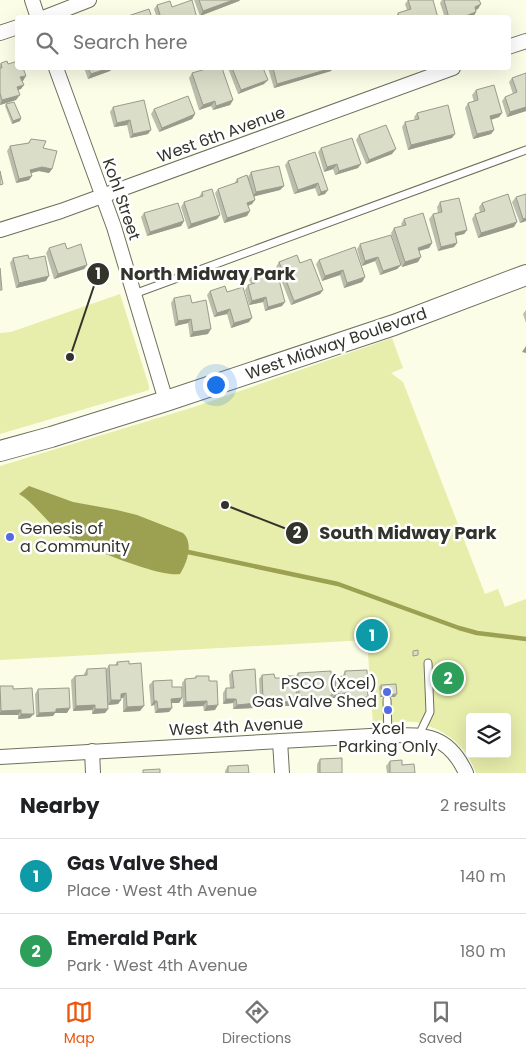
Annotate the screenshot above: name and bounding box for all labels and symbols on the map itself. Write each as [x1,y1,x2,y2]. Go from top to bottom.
street label: West 6th Avenue [154,101,288,168]
street label: Kohl Street [97,155,146,243]
callout: North Midway Park [86,258,306,291]
text: North Midway Park [120,261,297,286]
text: 1 [95,263,101,284]
street label: West Midway Boulevard [242,302,430,385]
your location [203,372,229,398]
callout: South Midway Park [285,516,507,549]
place label: Genesis of a Community [20,517,130,558]
text: South Midway Park [319,520,498,545]
text: 2 [293,522,302,543]
marker: Genesis of a Community [4,531,16,543]
pin: 1 [356,616,388,654]
pin: 2 [432,659,464,697]
place label: PSCO (Xcel) Gas Valve Shed [252,672,377,713]
marker: PSCO (Xcel) Gas Valve Shed [381,686,393,698]
marker: Xcel Parking Only [382,704,394,716]
street label: West 4th Avenue [168,711,304,742]
place label: Xcel Parking Only [338,717,438,758]

